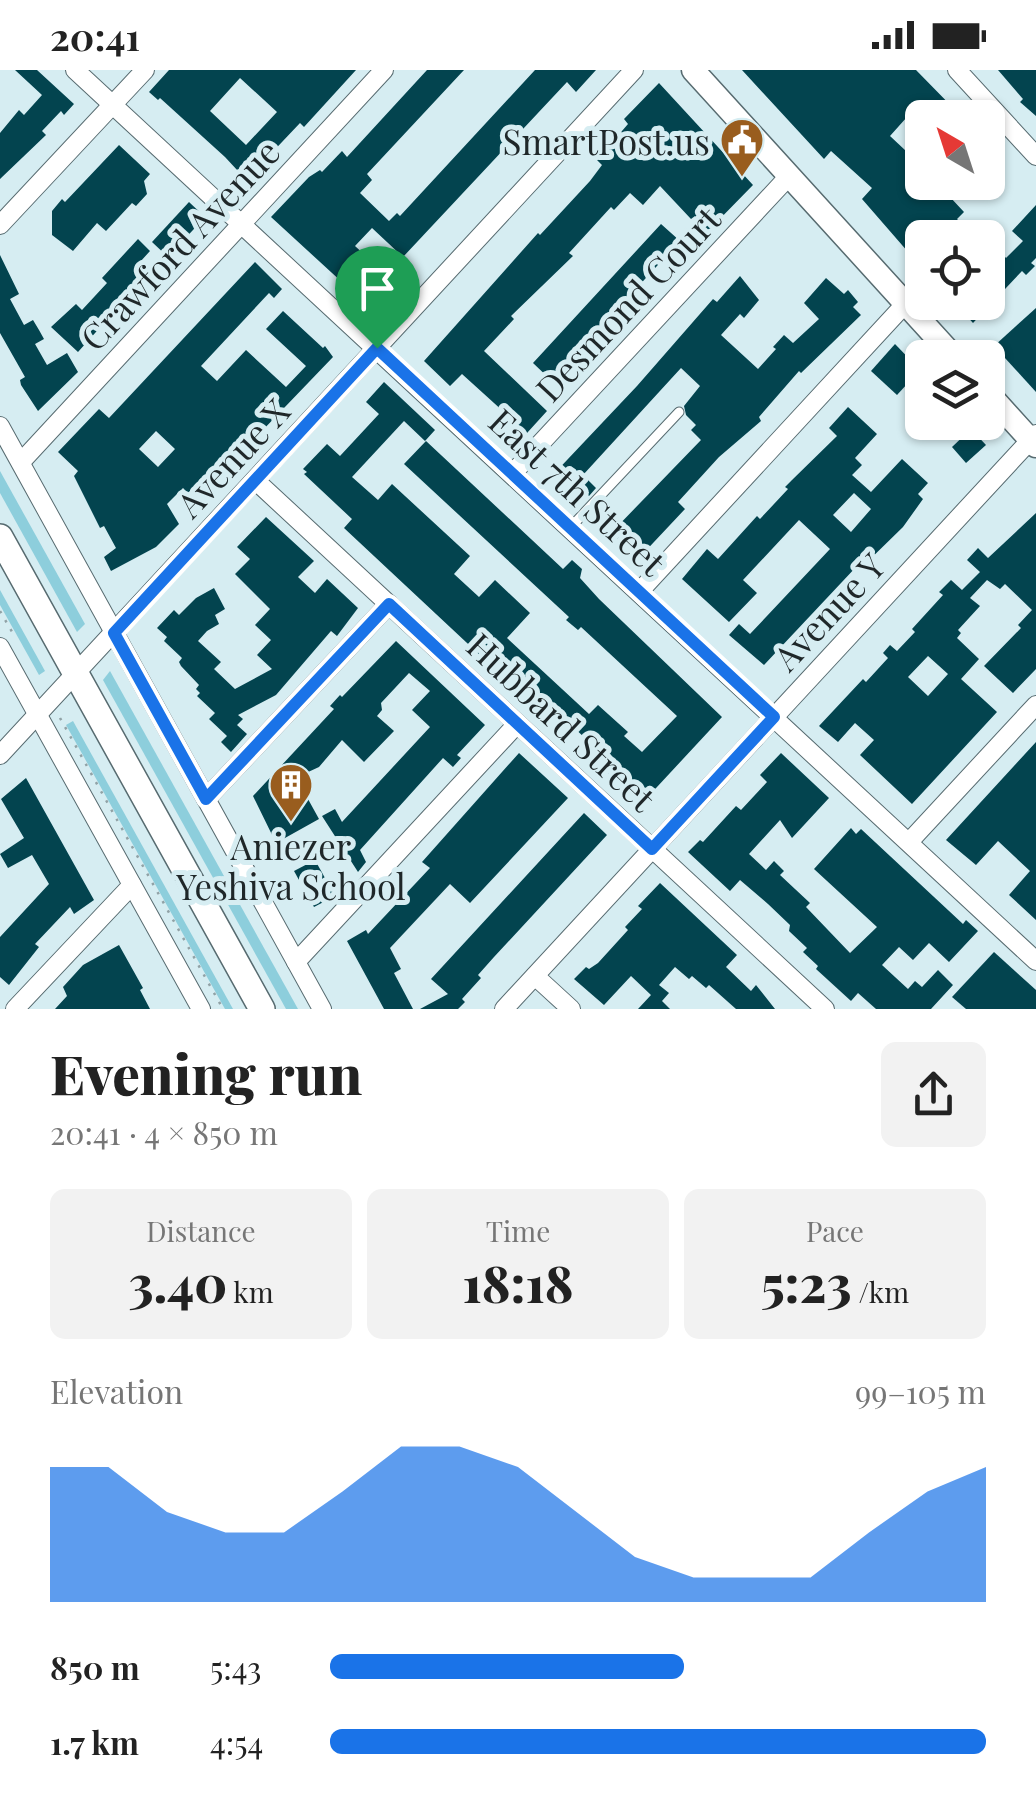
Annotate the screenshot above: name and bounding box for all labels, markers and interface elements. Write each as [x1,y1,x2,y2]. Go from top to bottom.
text: 20:41 [50,10,140,61]
north arrow [905,100,1005,200]
map controls [905,100,1005,440]
place label: SmartPost.us [503,117,710,164]
public building icon: SmartPost.us [719,117,765,178]
street label: Crawford Avenue [69,128,289,360]
street label: Desmond Court [524,195,730,411]
button: locate [905,220,1005,320]
pin [335,246,420,349]
icon: arrive [350,261,405,316]
button: layers [905,340,1005,440]
street label: Avenue X [164,388,299,527]
street label: East 7th Street [480,397,677,585]
street label: Avenue Y [761,542,894,680]
street label: Hubbard Street [458,622,667,821]
building icon: Aniezer Yeshiva School [268,762,314,823]
place label: Aniezer Yeshiva School [175,822,406,909]
text: Evening run [50,1035,362,1109]
button: share [881,1042,986,1147]
text: 20:41 · 4 × 850 m [50,1110,278,1153]
text: Distance [146,1212,256,1249]
text: Time [486,1212,550,1249]
text: Pace [806,1212,864,1249]
text: 3.40 [128,1249,227,1316]
text: 18:18 [462,1249,574,1316]
text: 5:23 [761,1249,851,1316]
text: km [227,1273,274,1310]
text: /km [851,1273,909,1310]
text: Elevation [50,1369,183,1412]
text: 99–105 m [855,1369,986,1412]
text: 850 m [50,1645,140,1688]
text: 5:43 [210,1645,261,1688]
text: 1.7 km [50,1720,139,1763]
text: 4:54 [210,1720,263,1763]

